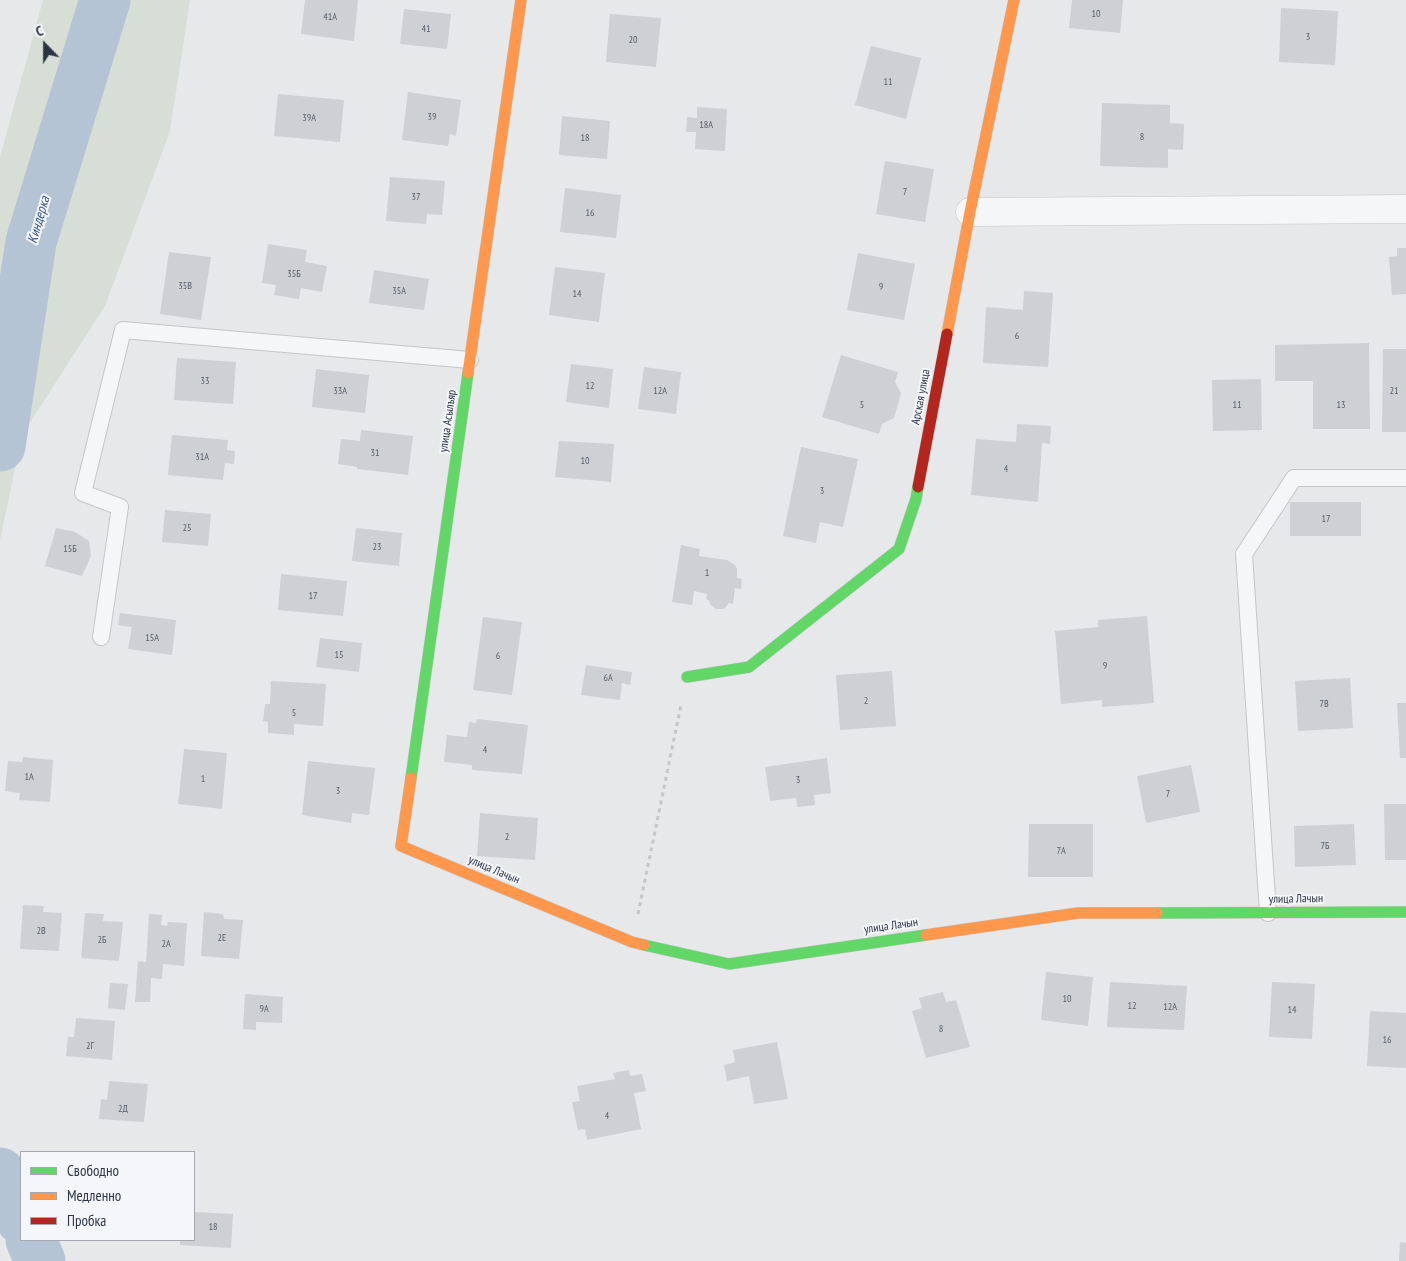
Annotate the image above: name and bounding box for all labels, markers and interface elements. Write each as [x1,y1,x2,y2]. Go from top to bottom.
house number: 10 [1092,8,1100,20]
house number: 41А [323,11,337,23]
north arrow [20,20,70,70]
text: С [33,22,46,41]
house number: 41 [422,23,430,35]
house number: 3 [1306,31,1310,43]
house number: 20 [629,34,637,46]
house number: 11 [884,76,892,88]
house number: 39 [428,111,436,123]
house number: 39А [302,112,316,124]
house number: 18А [699,119,713,131]
house number: 8 [1140,131,1144,143]
house number: 18 [581,132,589,144]
house number: 7 [903,186,907,198]
house number: 37 [412,191,420,203]
water label: Киндерка [24,195,54,245]
house number: 16 [586,207,594,219]
house number: 35Б [287,268,301,280]
house number: 35В [178,280,192,292]
house number: 9 [879,281,883,293]
house number: 35А [392,285,406,297]
house number: 14 [573,288,581,300]
house number: 6 [1015,330,1019,342]
street label: Арская улица [909,368,933,426]
house number: 33 [201,375,209,387]
house number: 12 [586,380,594,392]
house number: 33А [333,385,347,397]
house number: 12А [653,385,667,397]
house number: 21 [1390,385,1398,397]
street label: улица Асылъяр [436,389,460,453]
house number: 5 [860,399,864,411]
house number: 11 [1233,399,1241,411]
house number: 13 [1337,399,1345,411]
house number: 31 [371,447,379,459]
house number: 31А [195,451,209,463]
house number: 10 [581,455,589,467]
house number: 4 [1004,463,1008,475]
house number: 3 [820,485,824,497]
house number: 17 [1322,513,1330,525]
house number: 25 [183,522,191,534]
house number: 23 [373,541,381,553]
house number: 15Б [63,543,77,555]
house number: 1 [705,567,709,579]
house number: 17 [309,590,317,602]
house number: 15А [145,632,159,644]
house number: 15 [335,649,343,661]
house number: 6 [496,650,500,662]
house number: 9 [1103,660,1107,672]
house number: 6А [603,672,613,684]
house number: 2 [864,695,868,707]
house number: 7В [1319,698,1329,710]
house number: 5 [292,707,296,719]
house number: 4 [483,744,487,756]
house number: 1А [24,771,34,783]
house number: 1 [201,773,205,785]
house number: 3 [796,774,800,786]
house number: 3 [336,785,340,797]
house number: 7 [1166,788,1170,800]
house number: 2 [505,831,509,843]
house number: 7Б [1321,840,1329,852]
house number: 7А [1056,845,1066,857]
street label: улица Лачын [466,853,522,887]
street label: улица Лачын [1269,891,1323,907]
street label: улица Лачын [863,915,919,937]
house number: 2В [36,925,46,937]
house number: 2Е [218,932,226,944]
house number: 2Б [98,934,106,946]
house number: 2А [161,938,171,950]
house number: 10 [1063,993,1071,1005]
house number: 12 [1128,1000,1136,1012]
house number: 12А [1163,1001,1177,1013]
house number: 9А [259,1003,269,1015]
house number: 14 [1288,1004,1296,1016]
house number: 8 [939,1023,943,1035]
house number: 16 [1383,1034,1391,1046]
house number: 2Г [86,1040,94,1052]
house number: 2Д [118,1103,128,1115]
house number: 4 [605,1110,609,1122]
legend [20,1151,195,1241]
text: Свободно [67,1161,119,1180]
text: Медленно [67,1186,121,1205]
text: Пробка [67,1211,106,1230]
house number: 18 [209,1221,217,1233]

